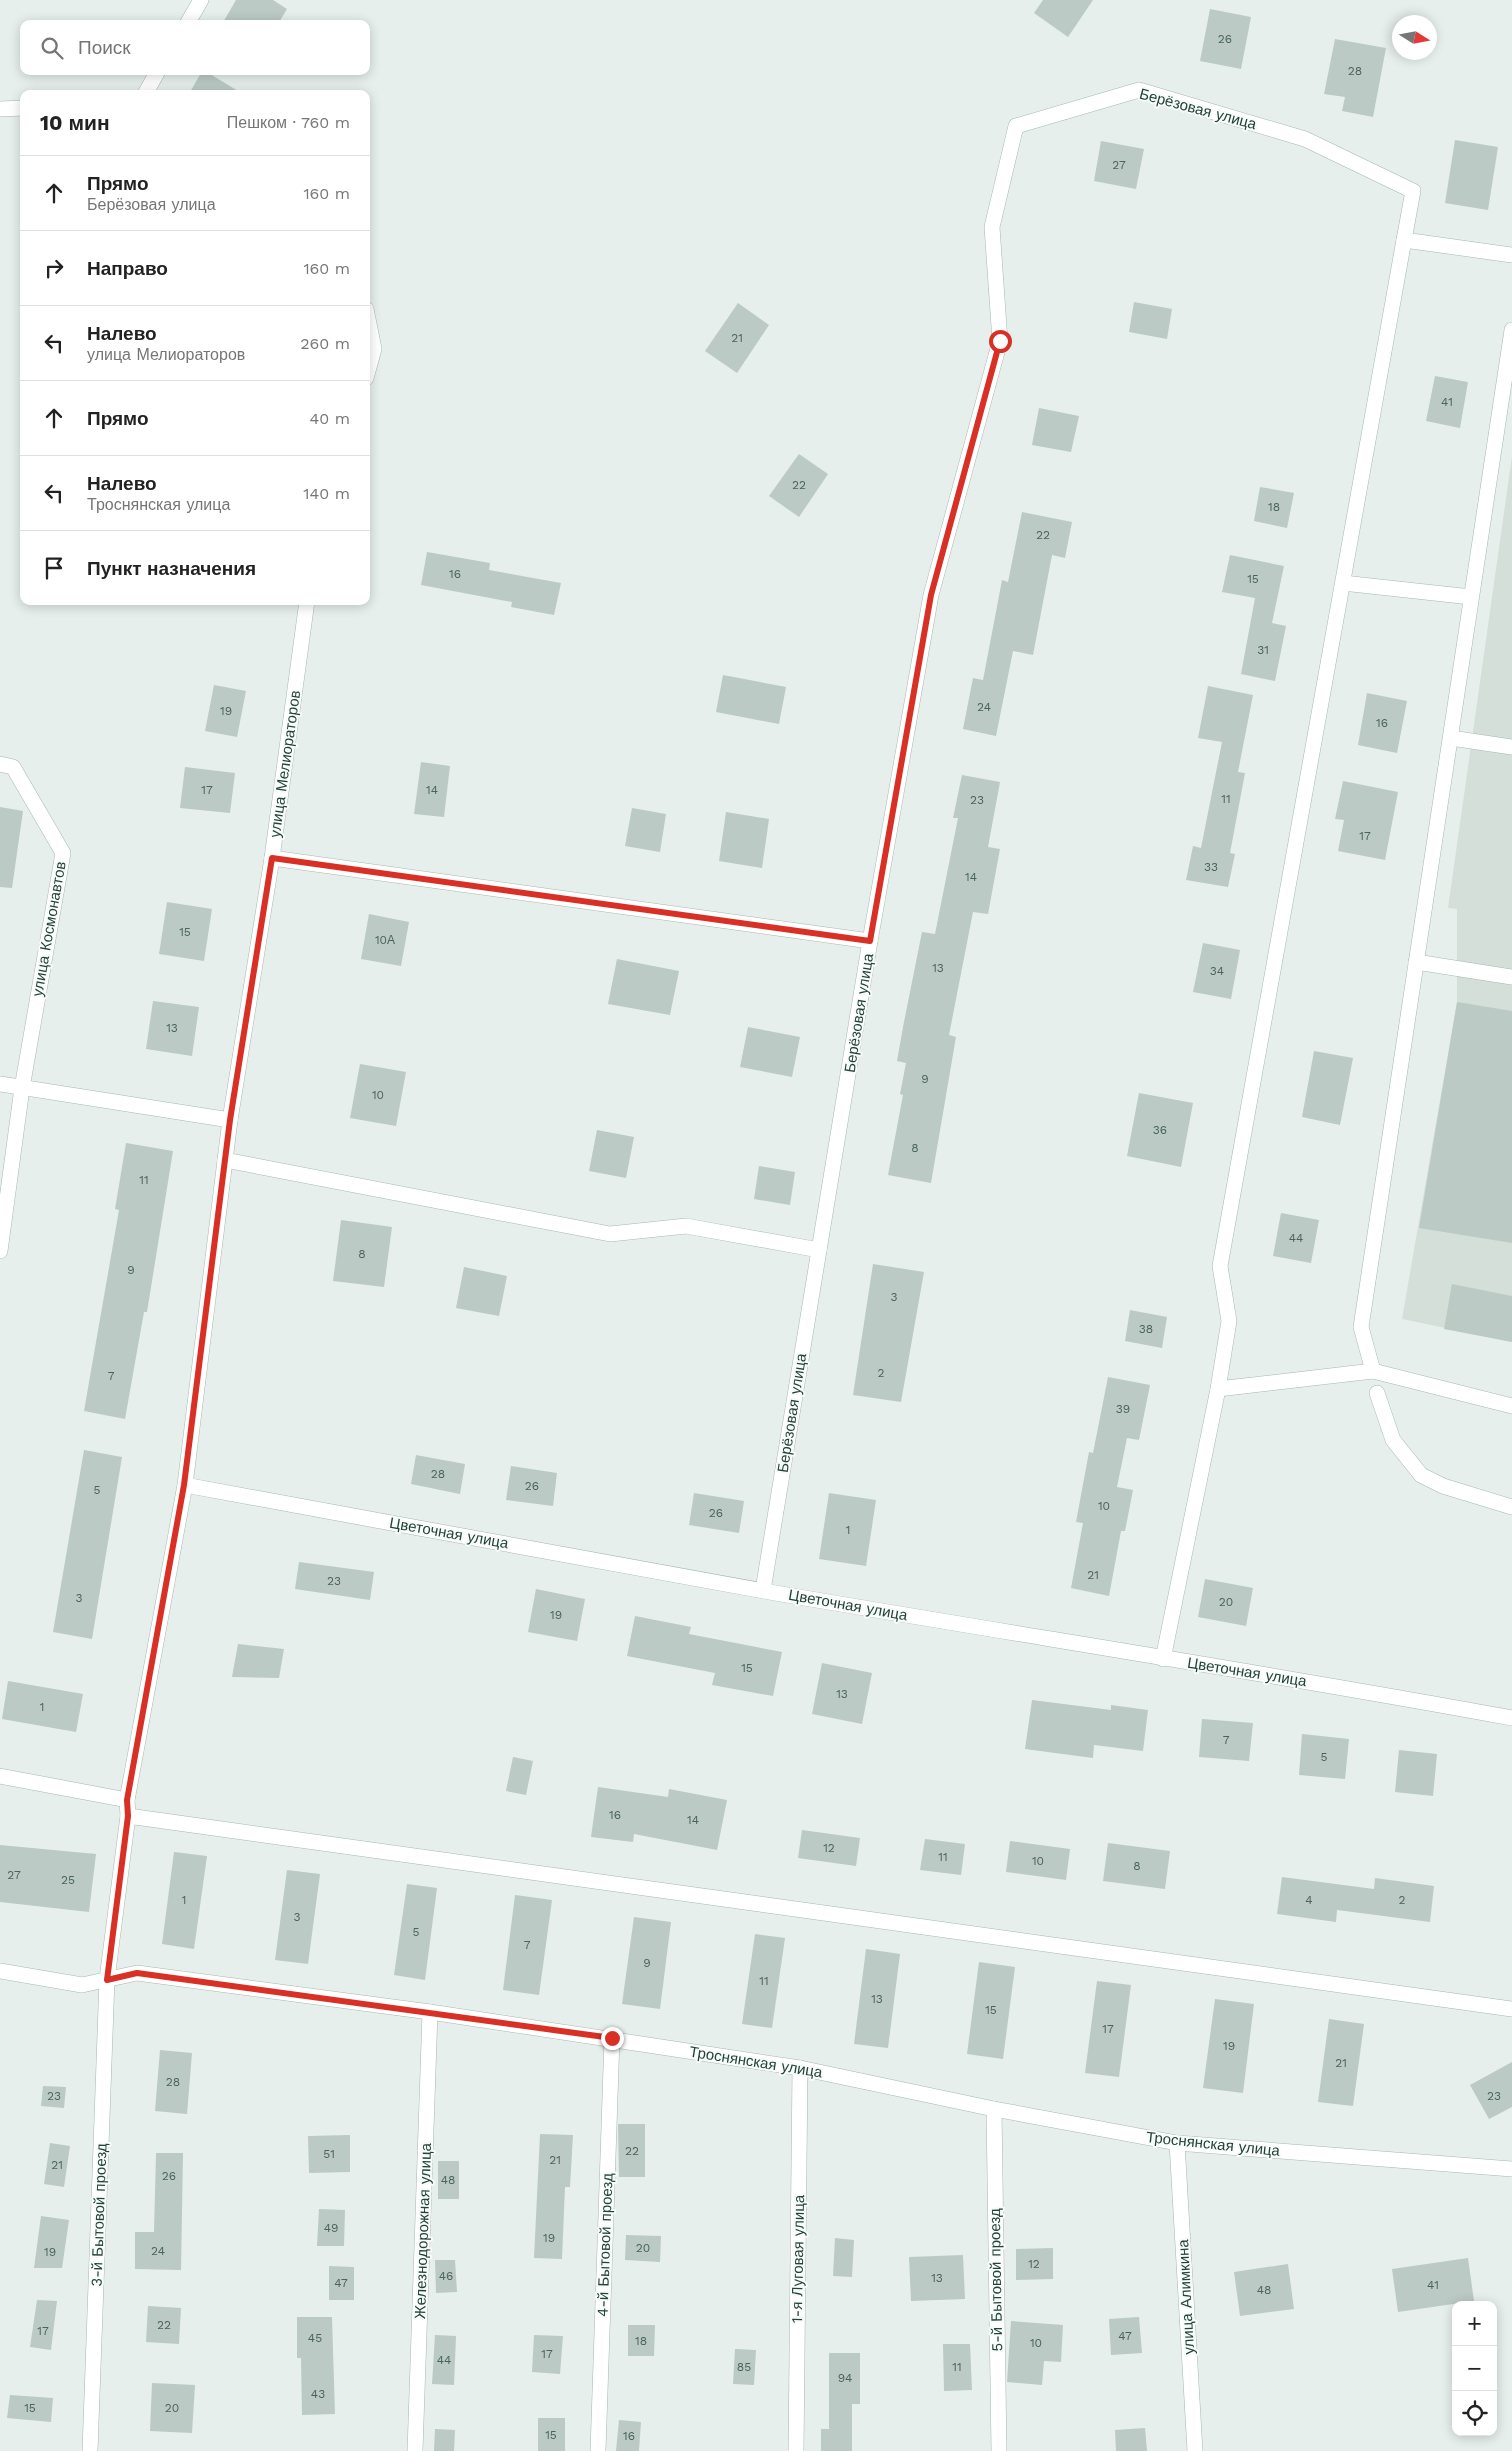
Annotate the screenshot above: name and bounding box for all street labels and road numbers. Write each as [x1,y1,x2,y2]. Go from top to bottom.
street label: Берёзовая улица [1137,85,1259,133]
street label: улица Мелиораторов [266,689,304,839]
street label: улица Космонавтов [28,860,70,998]
street label: Берёзовая улица [841,951,877,1074]
street label: Берёзовая улица [774,1351,810,1474]
street label: Цветочная улица [388,1514,510,1552]
street label: Цветочная улица [787,1586,909,1624]
street label: Цветочная улица [1186,1654,1308,1690]
street label: Троснянская улица [688,2043,824,2082]
street label: Троснянская улица [1145,2128,1281,2160]
street label: Железнодорожная улица [411,2142,435,2319]
street label: 3-й Бытовой проезд [88,2143,111,2287]
street label: 4-й Бытовой проезд [593,2173,617,2317]
street label: 1-я Луговая улица [788,2194,808,2323]
street label: 5-й Бытовой проезд [986,2208,1006,2352]
street label: улица Алимкина [1174,2238,1198,2355]

